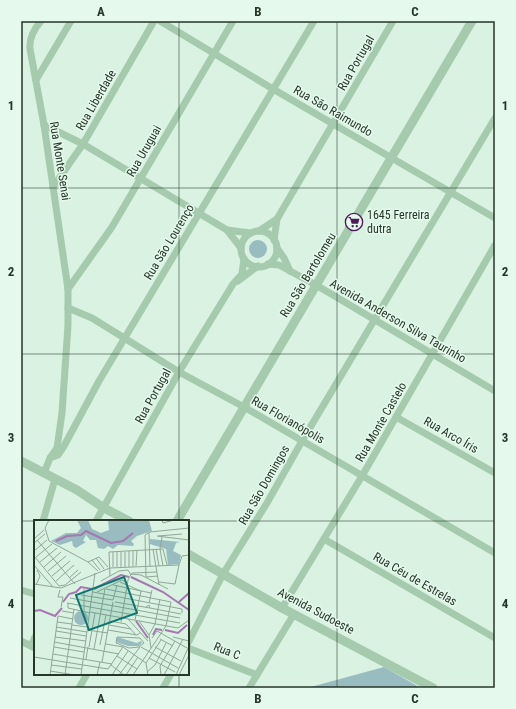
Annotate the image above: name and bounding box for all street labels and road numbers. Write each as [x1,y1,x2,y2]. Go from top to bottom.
street label: Rua Portugal [335,33,377,93]
street label: Rua Liberdade [73,67,119,133]
street label: Rua São Raimundo [291,83,375,139]
street label: Rua Monte Senai [47,121,73,201]
street label: Rua Uruguai [124,123,164,179]
street label: Rua São Lourenço [141,202,197,282]
street label: Rua São Bartolomeu [277,230,339,320]
street label: Avenida Anderson Silva Taurinho [328,276,468,366]
street label: Rua Portugal [132,366,174,426]
street label: Rua Monte Castelo [353,380,409,464]
street label: Rua Florianópolis [249,393,327,447]
street label: Rua Arco Íris [421,413,481,456]
street label: Rua São Domingos [236,443,292,527]
street label: Rua Céu de Estrelas [371,549,459,609]
street label: Avenida Sudoeste [275,585,357,637]
street label: Rua C [212,639,243,663]

